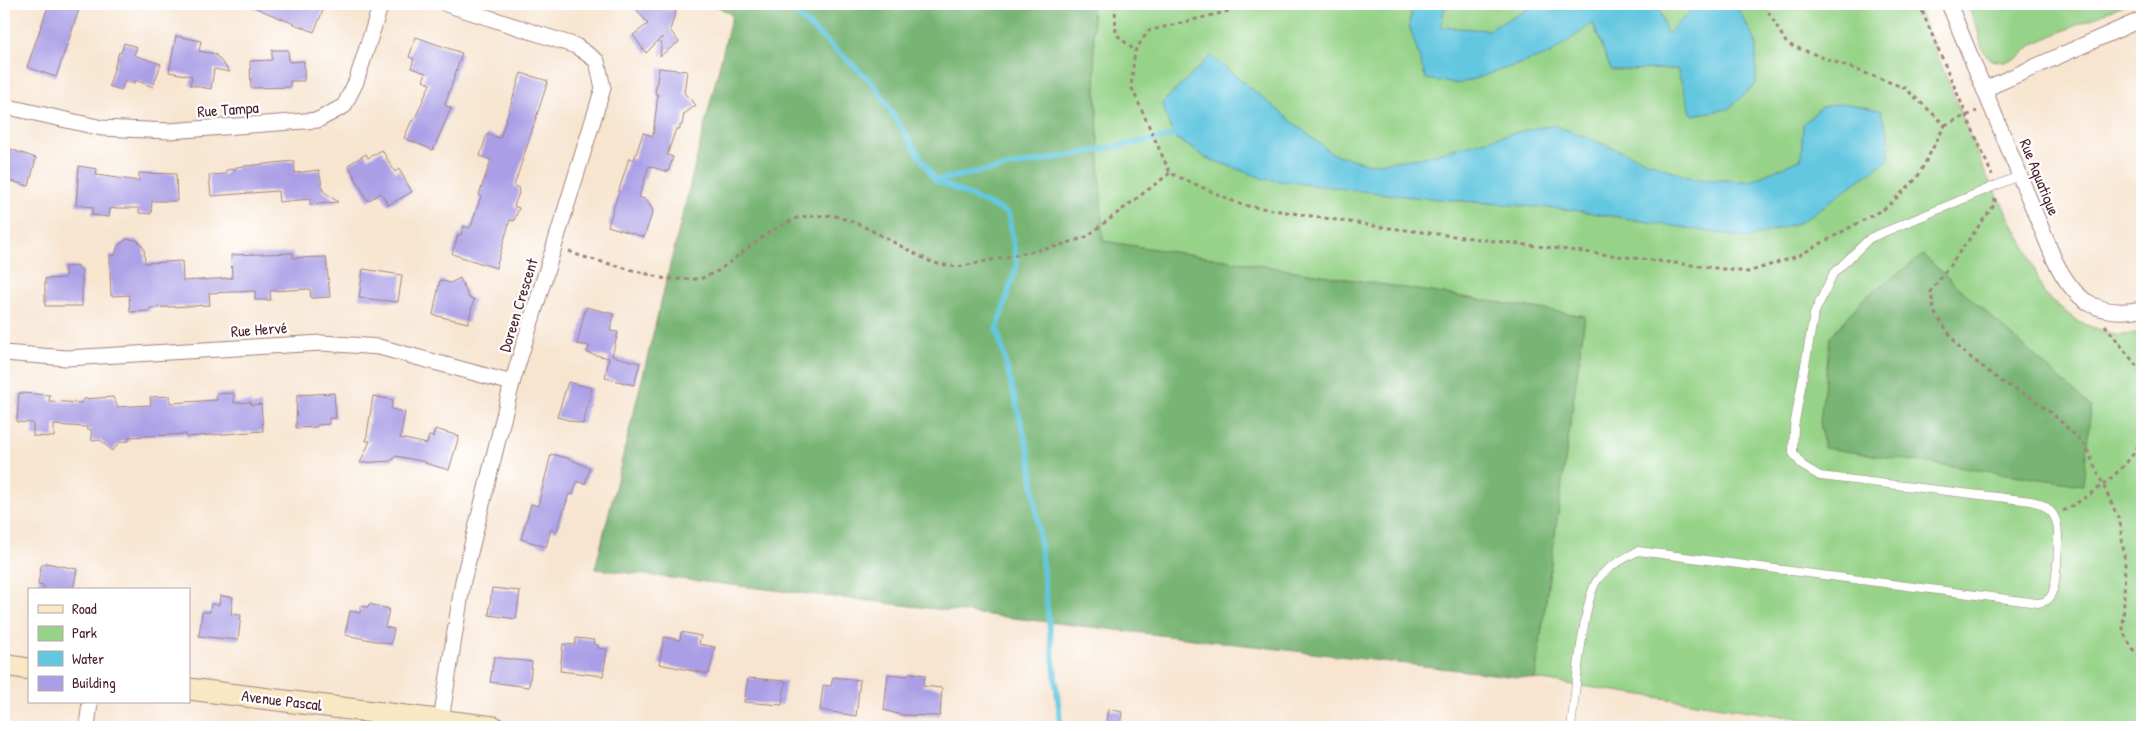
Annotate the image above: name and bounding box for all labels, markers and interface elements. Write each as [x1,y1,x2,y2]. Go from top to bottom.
street label: Rue Tampa [197,96,259,122]
street label: Rue Aquatique [2015,135,2066,219]
street label: Doreen Crescent [493,255,543,354]
street label: Rue Hervé [230,316,289,342]
legend [28,588,190,704]
text: Road [72,598,97,619]
text: Park [72,622,97,643]
text: Water [72,648,104,669]
text: Building [72,672,116,693]
street label: Avenue Pascal [240,684,324,716]

